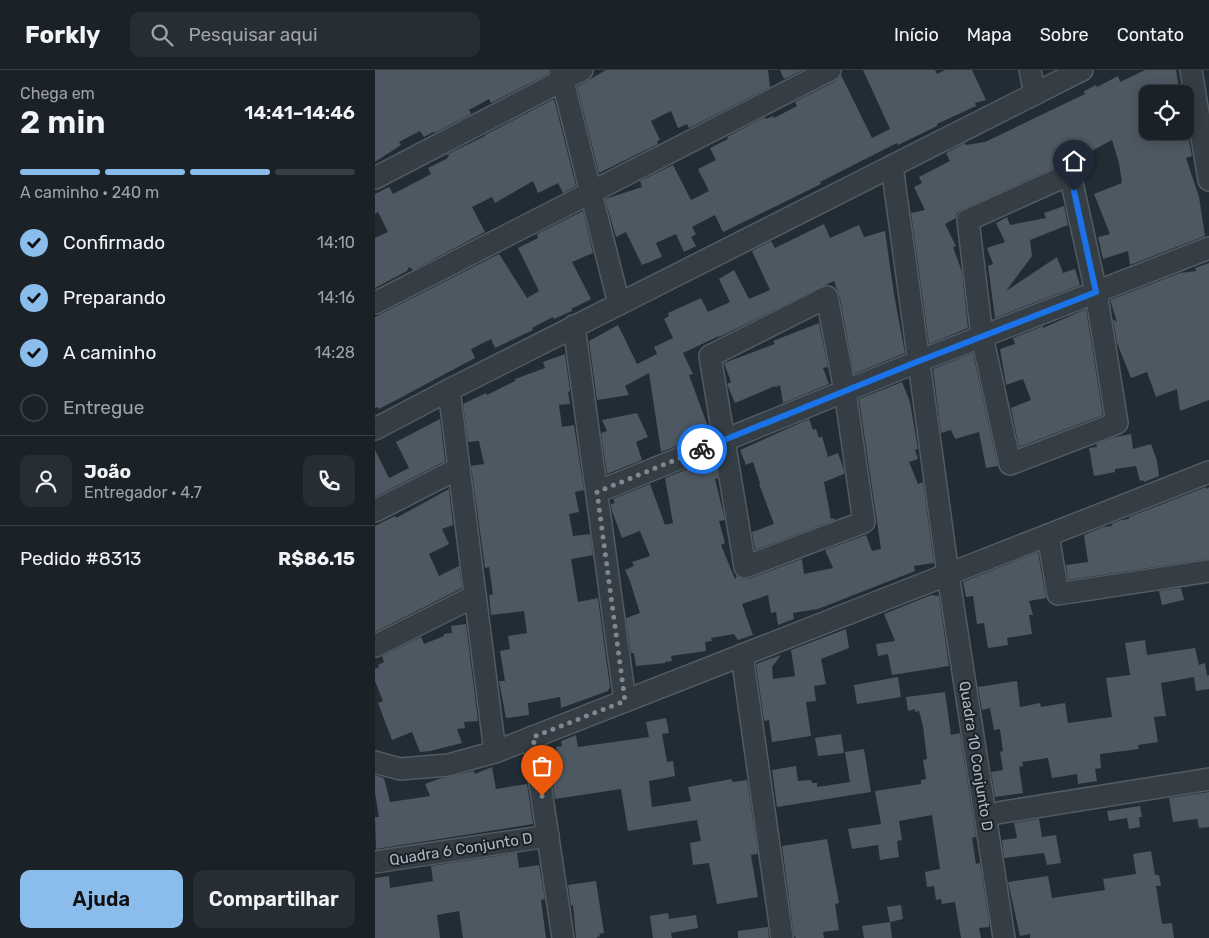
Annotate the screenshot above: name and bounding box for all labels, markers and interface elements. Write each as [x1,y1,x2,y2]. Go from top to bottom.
search box [130,12,480,57]
text: Forkly [25,21,100,49]
icon: search [148,21,176,49]
text: Pesquisar aqui [188,23,318,46]
text: Início [894,24,939,46]
text: Mapa [967,24,1012,46]
text: Sobre [1040,24,1089,46]
text: Contato [1117,24,1184,46]
text: Chega em [20,84,95,103]
map controls [1139,85,1194,140]
button: locate [1139,85,1194,140]
text: 14:41–14:46 [244,101,355,124]
text: 2 min [20,103,105,141]
pin [1053,140,1095,191]
icon: home [1060,147,1088,175]
text: A caminho · 240 m [20,183,159,202]
icon: check [20,229,48,257]
text: Confirmado [63,231,165,254]
text: 14:10 [317,233,355,252]
icon: check [20,284,48,312]
text: Preparando [63,286,166,309]
text: 14:16 [318,288,355,307]
icon: check [20,339,48,367]
text: A caminho [63,341,156,364]
text: 14:28 [315,343,355,362]
text: Entregue [63,396,144,419]
courier [677,424,727,474]
icon: bike [688,435,716,463]
button: person [20,455,72,507]
button: phone [303,455,355,507]
text: João [84,460,131,483]
text: Entregador · 4.7 [84,483,202,502]
text: Pedido #8313 [20,547,141,570]
text: R$86.15 [278,547,355,570]
street label: Quadra 10 Conjunto D [955,680,997,832]
pin [521,745,563,796]
icon: bag [528,752,556,780]
street label: Quadra 6 Conjunto D [388,829,534,869]
button: Ajuda [20,870,183,928]
button: Compartilhar [193,870,355,928]

